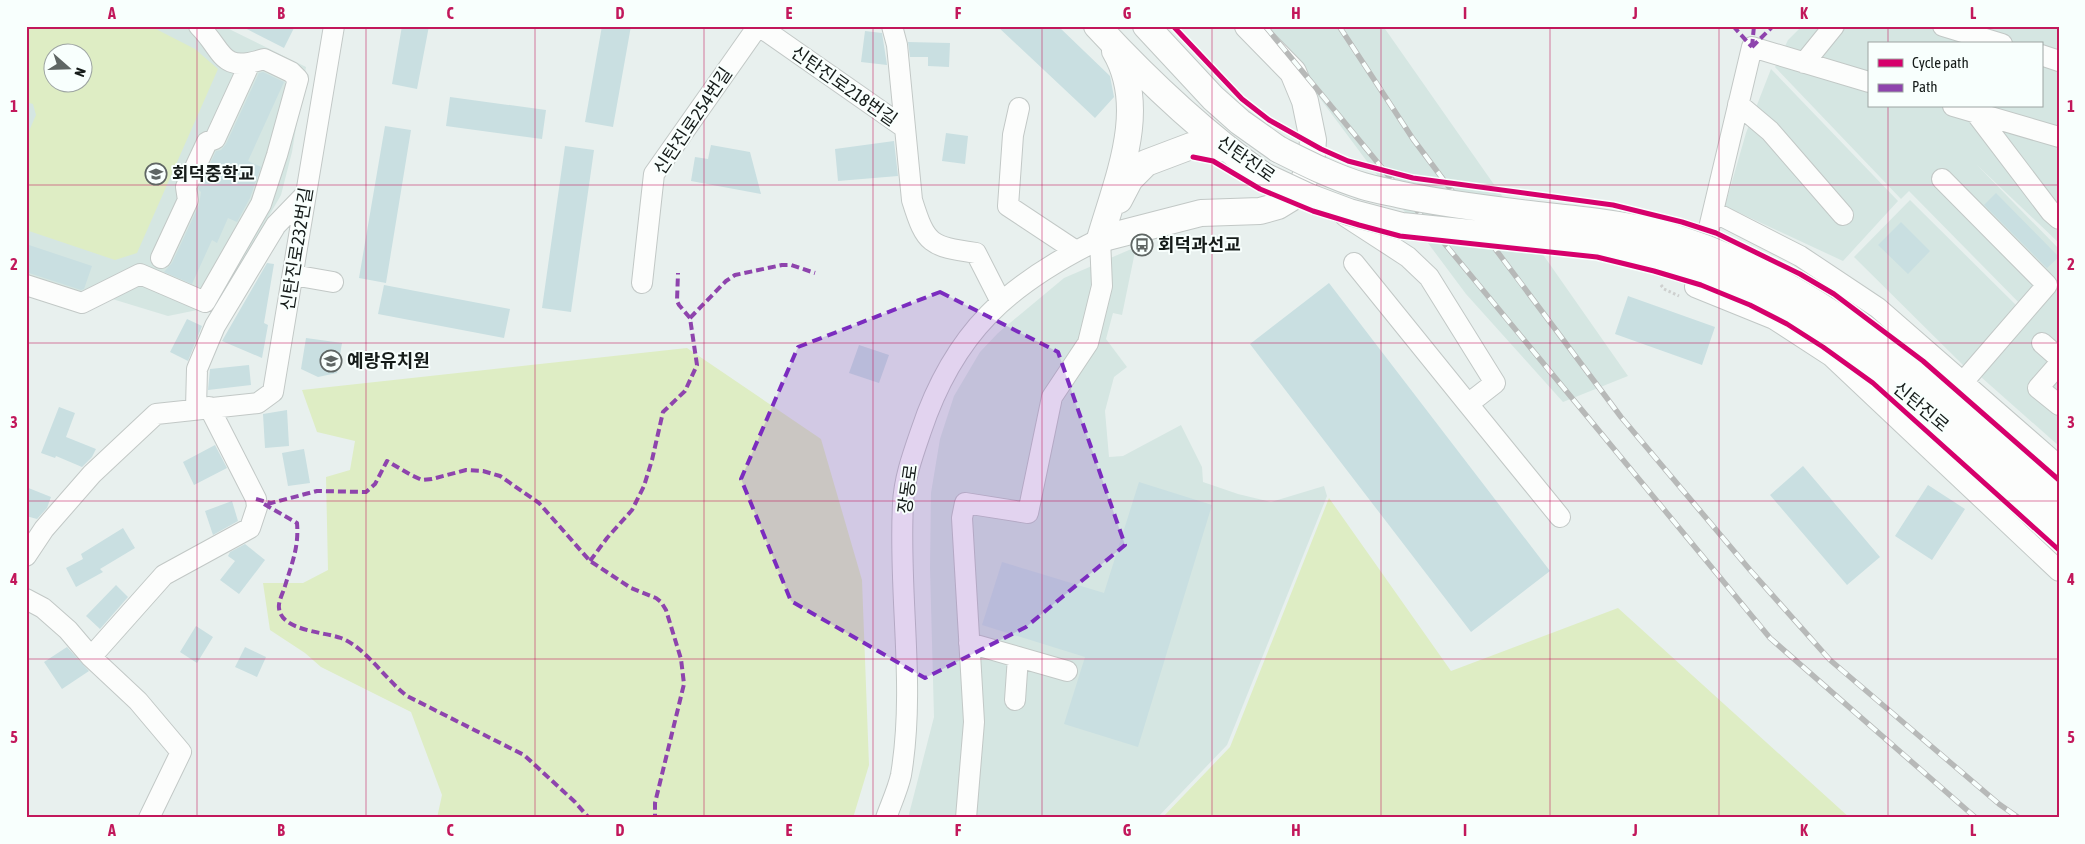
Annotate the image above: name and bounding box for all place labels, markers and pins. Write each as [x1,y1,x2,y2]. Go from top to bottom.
school or university icon: 회덕중학교 [144,162,168,186]
place label: 회덕중학교 [172,163,255,184]
bus stop icon: 회덕과선교 [1130,233,1154,257]
place label: 회덕과선교 [1158,234,1241,255]
school or university icon: 예랑유치원 [319,349,343,373]
place label: 예랑유치원 [347,350,430,371]

